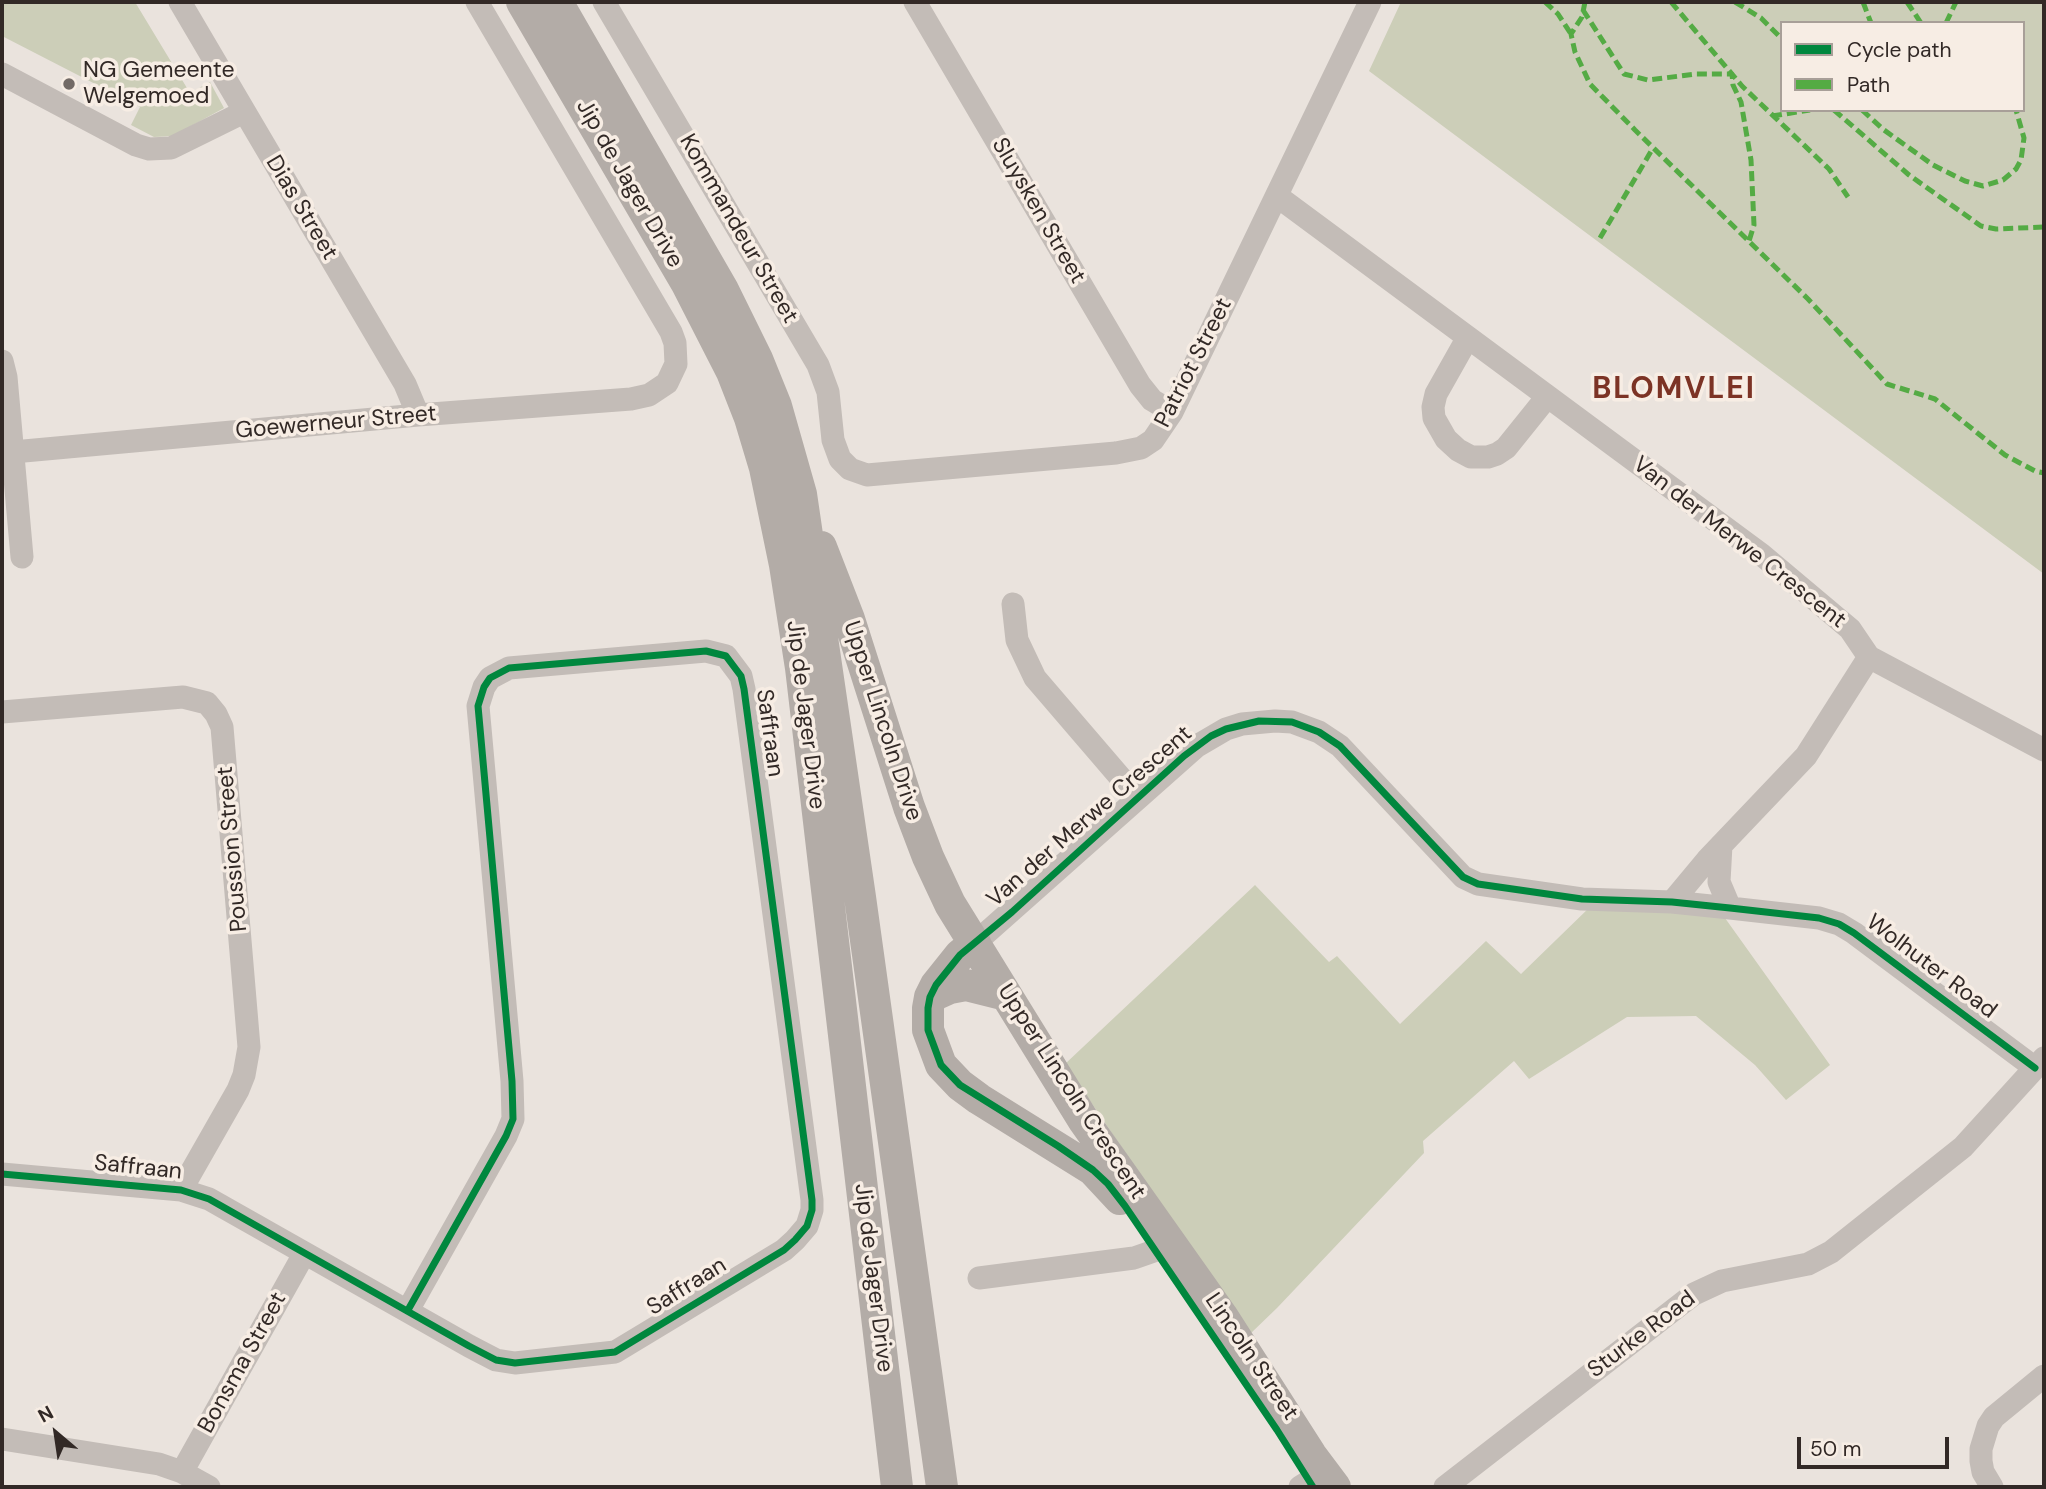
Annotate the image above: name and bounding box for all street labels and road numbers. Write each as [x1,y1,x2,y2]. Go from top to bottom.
street label: Jip de Jager Drive [570,95,688,273]
street label: Kommandeur Street [673,130,803,328]
street label: Sluysken Street [985,133,1091,289]
street label: Dias Street [259,151,343,265]
street label: Patriot Street [1150,294,1238,432]
street label: Goewerneur Street [234,400,438,446]
street label: Van der Merwe Crescent [1627,451,1851,635]
street label: Upper Lincoln Drive [837,618,927,824]
street label: Jip de Jager Drive [780,619,830,811]
street label: Saffraan [749,687,789,779]
street label: Van der Merwe Crescent [982,720,1198,914]
street label: Poussion Street [212,765,254,933]
street label: Wolhuter Road [1860,909,2002,1025]
street label: Upper Lincoln Crescent [991,979,1151,1205]
street label: Saffraan [93,1150,183,1186]
street label: Jip de Jager Drive [848,1182,898,1374]
street label: Saffraan [642,1252,732,1322]
street label: Sturke Road [1583,1286,1701,1384]
street label: Bonsma Street [193,1288,293,1438]
street label: Lincoln Street [1198,1288,1304,1426]

